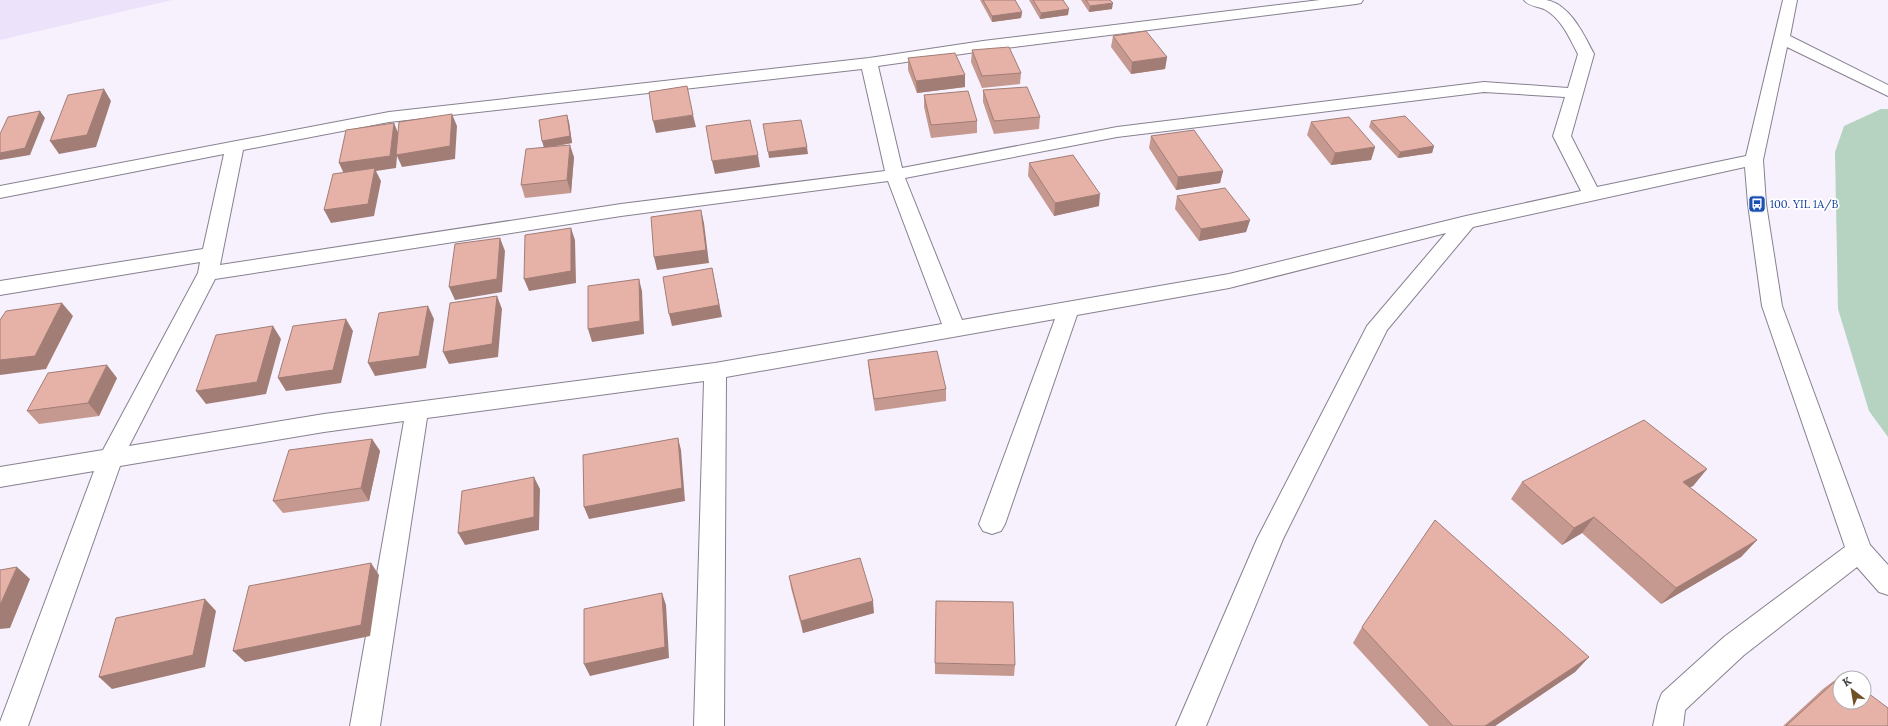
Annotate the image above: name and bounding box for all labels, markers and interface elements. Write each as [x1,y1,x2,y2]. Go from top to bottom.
bus stop icon: 100. YIL 1A/B [1747,194,1767,214]
place label: 100. YIL 1A/B [1770,197,1839,212]
north arrow [1832,670,1872,710]
text: K [1840,673,1854,689]

